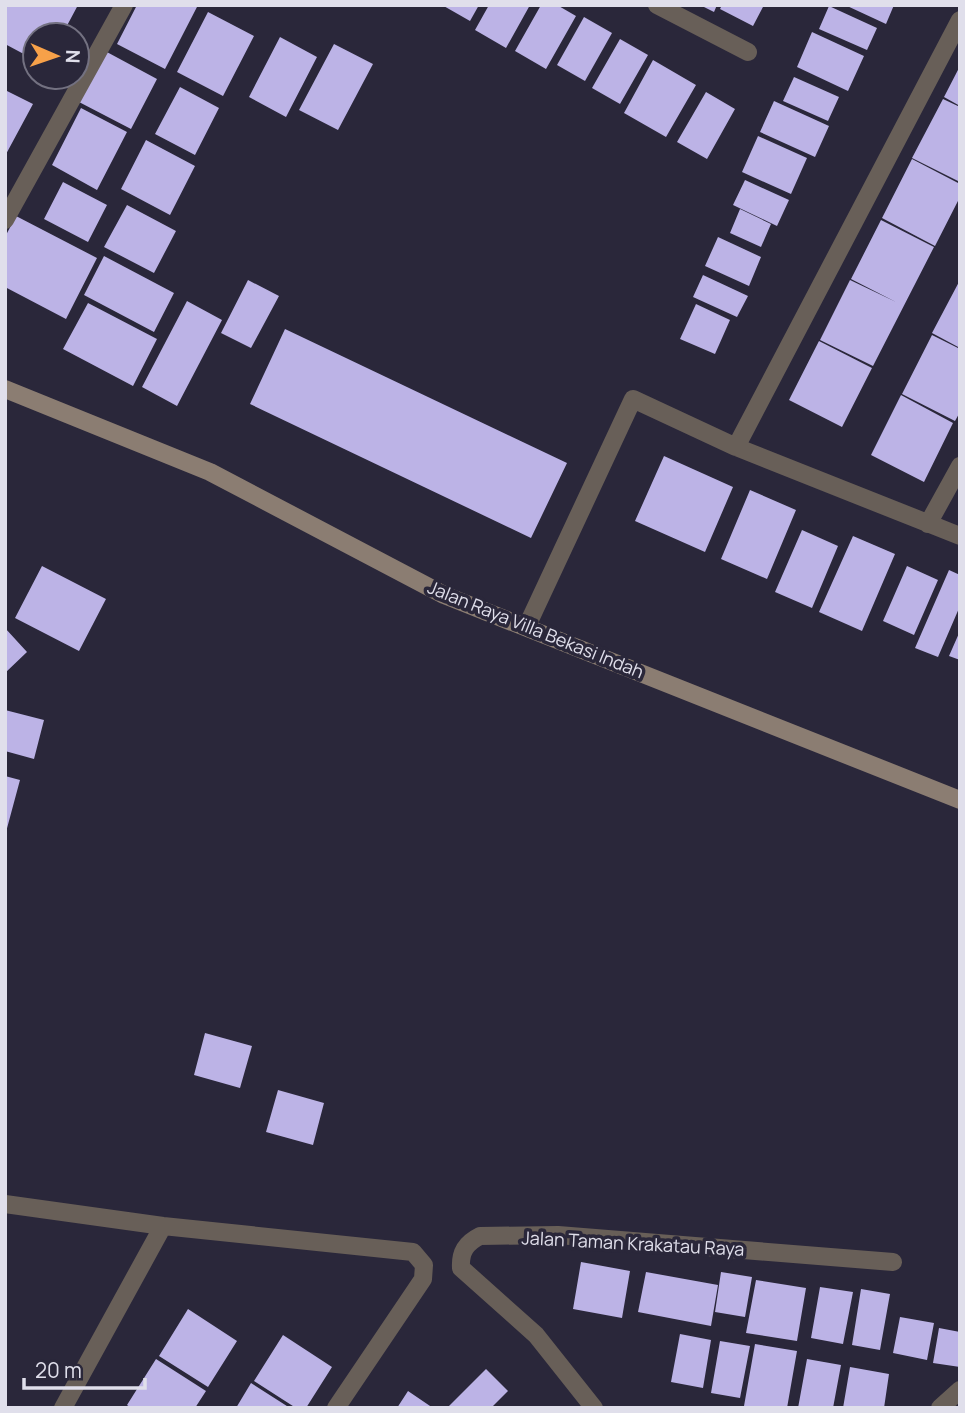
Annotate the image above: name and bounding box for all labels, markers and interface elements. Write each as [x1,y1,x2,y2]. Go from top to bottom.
north arrow [21,21,91,91]
text: N [60,49,86,64]
street label: Jalan Raya Villa Bekasi Indah [424,575,648,683]
street label: Jalan Taman Krakatau Raya [521,1225,745,1261]
scale bar [24,1346,145,1390]
text: 20 m [35,1356,82,1384]

